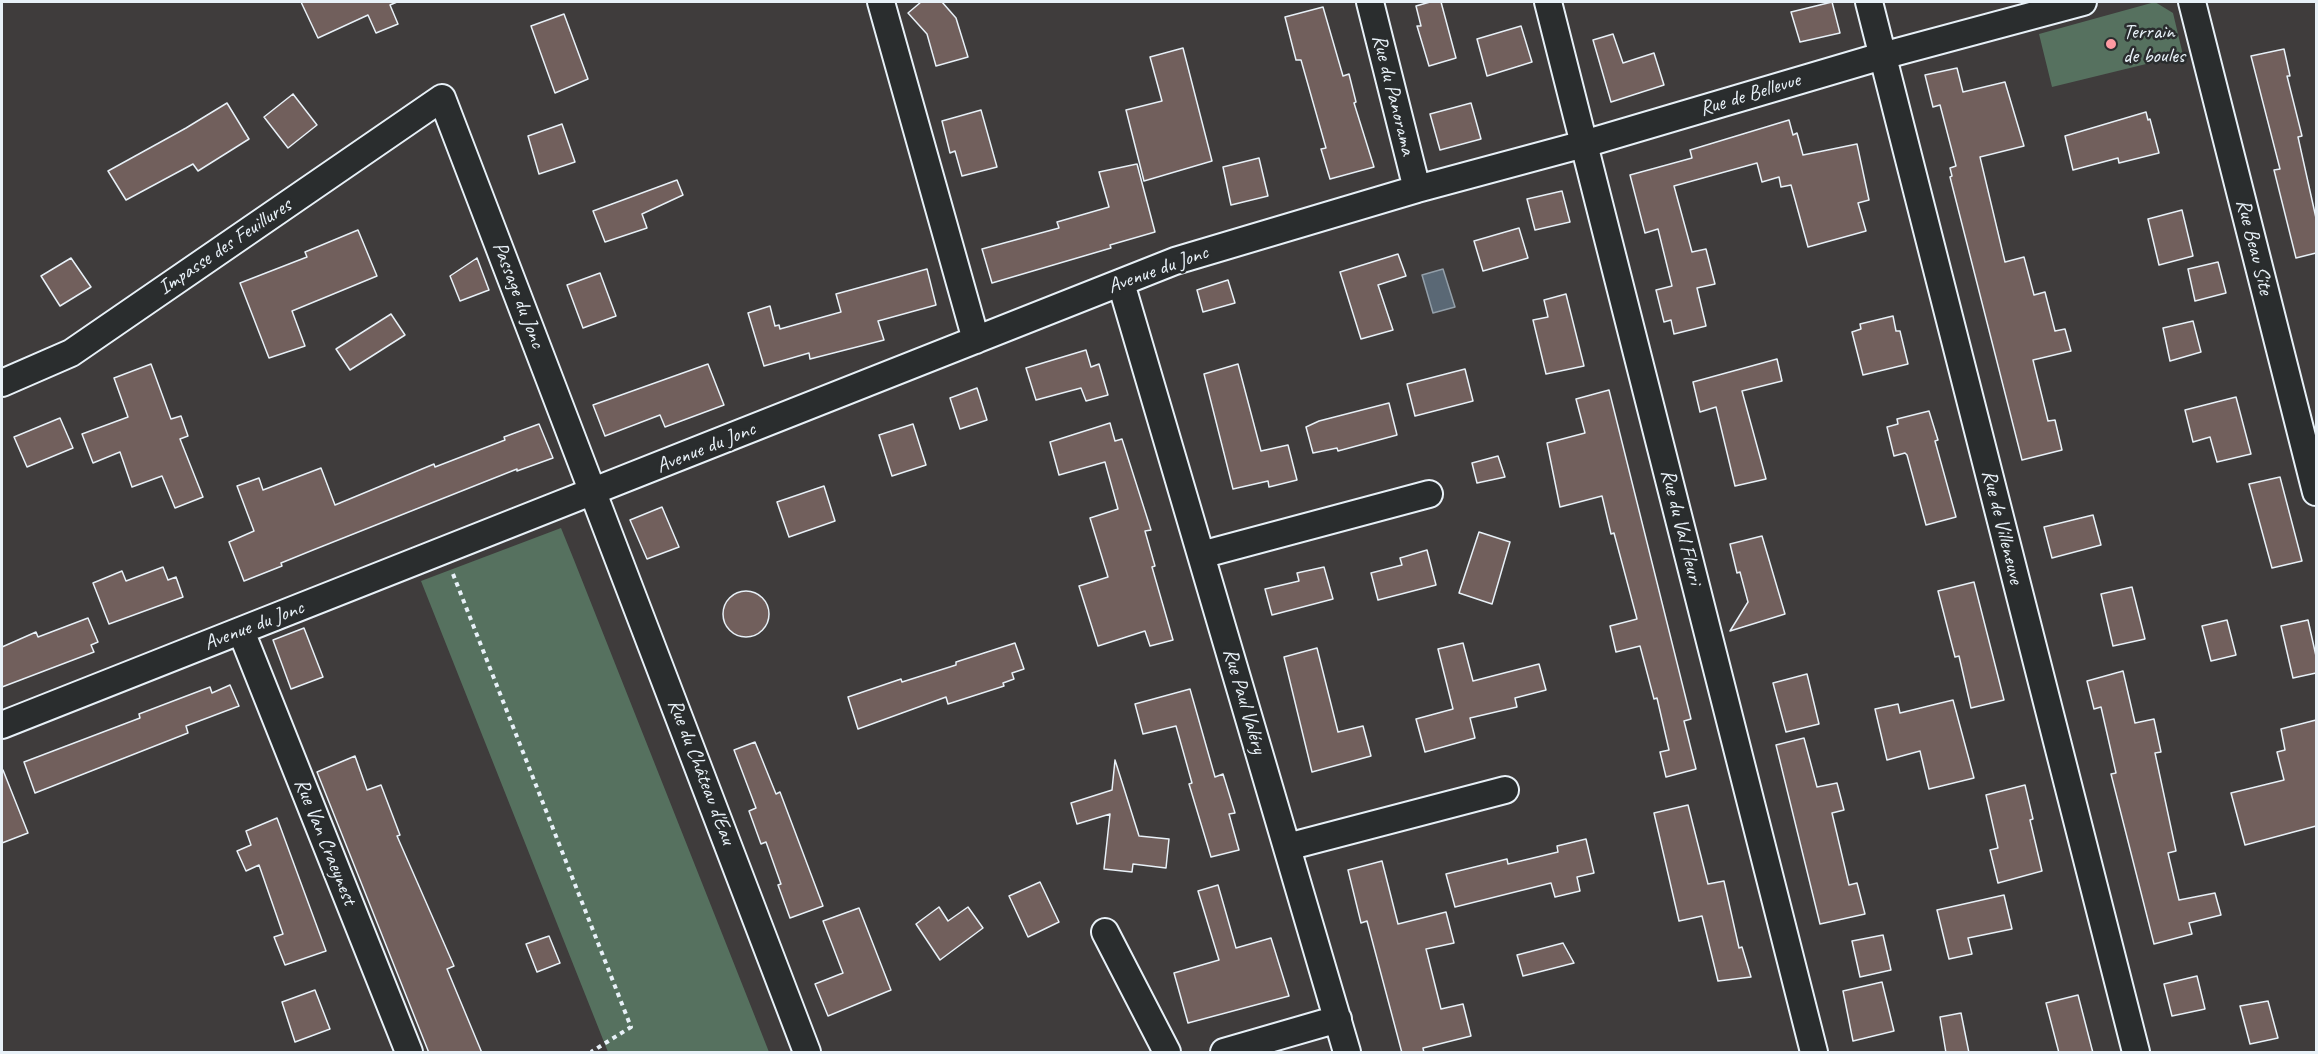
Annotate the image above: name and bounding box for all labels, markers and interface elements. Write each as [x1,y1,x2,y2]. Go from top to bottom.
place label: Terrain de boules [2123,19,2185,69]
street label: Rue du Panorama [1366,32,1420,158]
marker: Terrain de boules [2104,37,2118,51]
street label: Rue de Bellevue [1697,68,1803,122]
street label: Impasse des Feuillures [154,193,296,301]
street label: Rue Beau Site [2230,197,2278,297]
street label: Passage du Jonc [486,238,550,352]
street label: Avenue du Jonc [1105,240,1211,300]
street label: Avenue du Jonc [653,417,759,479]
street label: Rue du Val Fleuri [1655,467,1707,587]
street label: Rue de Villeneuve [1976,467,2028,587]
street label: Avenue du Jonc [201,595,307,657]
street label: Rue Paul Valéry [1217,645,1271,757]
street label: Rue du Château d'Eau [662,696,740,848]
street label: Rue Van Craeynest [288,775,362,909]

